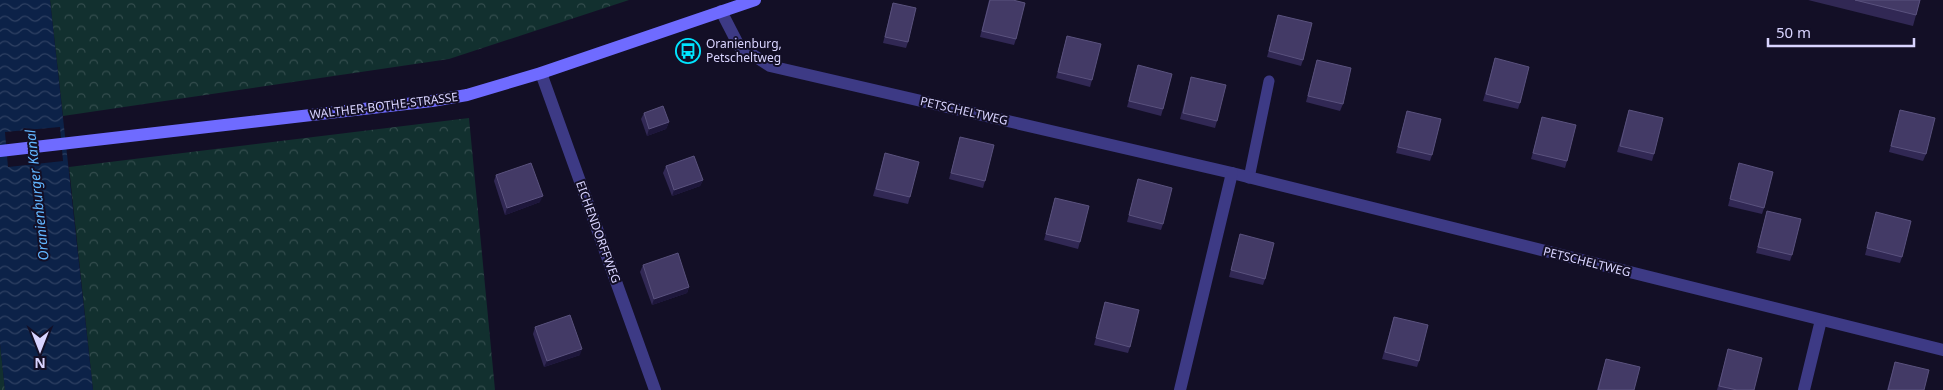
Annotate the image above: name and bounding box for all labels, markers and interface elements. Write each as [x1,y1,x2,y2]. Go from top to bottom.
scale bar [1768,15,1914,47]
text: 50 m [1776,22,1811,42]
place label: Oranienburg, Petscheltweg [706,35,782,66]
bus stop icon: Oranienburg, Petscheltweg [675,38,701,64]
street label: WALTHER-BOTHE-STRASSE [309,88,459,123]
street label: PETSCHELTWEG [919,92,1010,129]
water label: Oranienburger Kanal [20,128,53,261]
street label: EICHENDORFFWEG [572,178,625,285]
street label: PETSCHELTWEG [1542,242,1633,281]
north arrow [15,325,65,375]
text: N [34,354,46,373]

